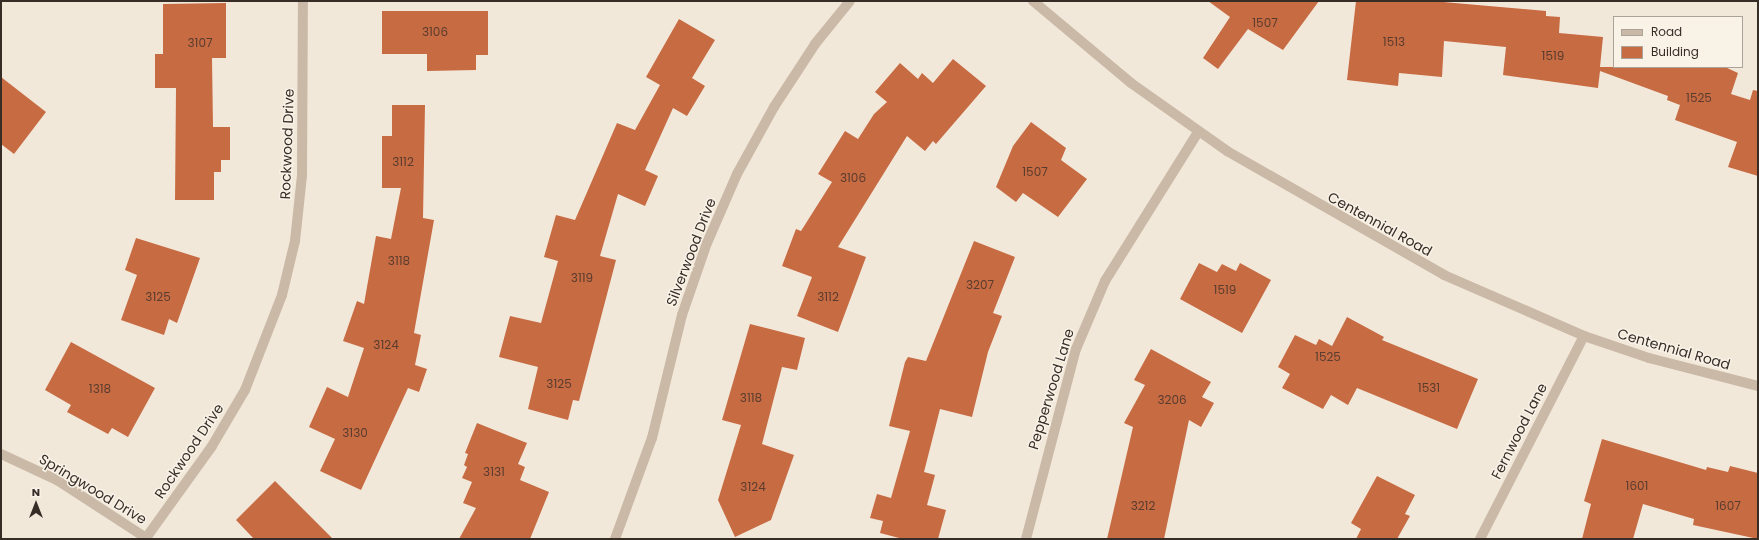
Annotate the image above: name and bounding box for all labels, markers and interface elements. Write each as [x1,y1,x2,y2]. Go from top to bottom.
house number: 1507 [1252,16,1278,30]
legend [1613,16,1743,68]
text: Road [1651,23,1682,40]
house number: 3106 [422,25,448,39]
house number: 1513 [1383,35,1405,49]
house number: 3107 [188,36,212,50]
text: Building [1651,43,1699,60]
house number: 1519 [1542,49,1564,63]
street label: Rockwood Drive [277,88,297,200]
house number: 1525 [1686,91,1712,105]
house number: 3112 [392,155,414,169]
house number: 1507 [1022,165,1048,179]
house number: 3106 [840,171,866,185]
street label: Centennial Road [1325,188,1435,260]
street label: Silverwood Drive [663,196,719,308]
house number: 3118 [388,254,410,268]
house number: 3119 [571,271,593,285]
house number: 3207 [966,278,994,292]
house number: 1519 [1214,283,1236,297]
house number: 3125 [145,290,171,304]
house number: 3112 [817,290,839,304]
street label: Centennial Road [1616,325,1732,373]
street label: Pepperwood Lane [1025,327,1077,451]
house number: 3124 [373,338,399,352]
house number: 1525 [1315,350,1341,364]
house number: 3125 [546,377,572,391]
street label: Fernwood Lane [1488,380,1550,482]
house number: 1531 [1418,381,1440,395]
house number: 1318 [89,382,111,396]
house number: 3118 [740,391,762,405]
house number: 3206 [1157,393,1187,407]
street label: Rockwood Drive [151,400,227,502]
house number: 3130 [342,426,368,440]
street label: Springwood Drive [36,450,150,528]
house number: 3131 [483,465,505,479]
house number: 1601 [1626,479,1648,493]
house number: 3124 [740,480,766,494]
north arrow [16,484,56,524]
text: N [32,484,40,500]
house number: 3212 [1131,499,1155,513]
house number: 1607 [1715,499,1741,513]

